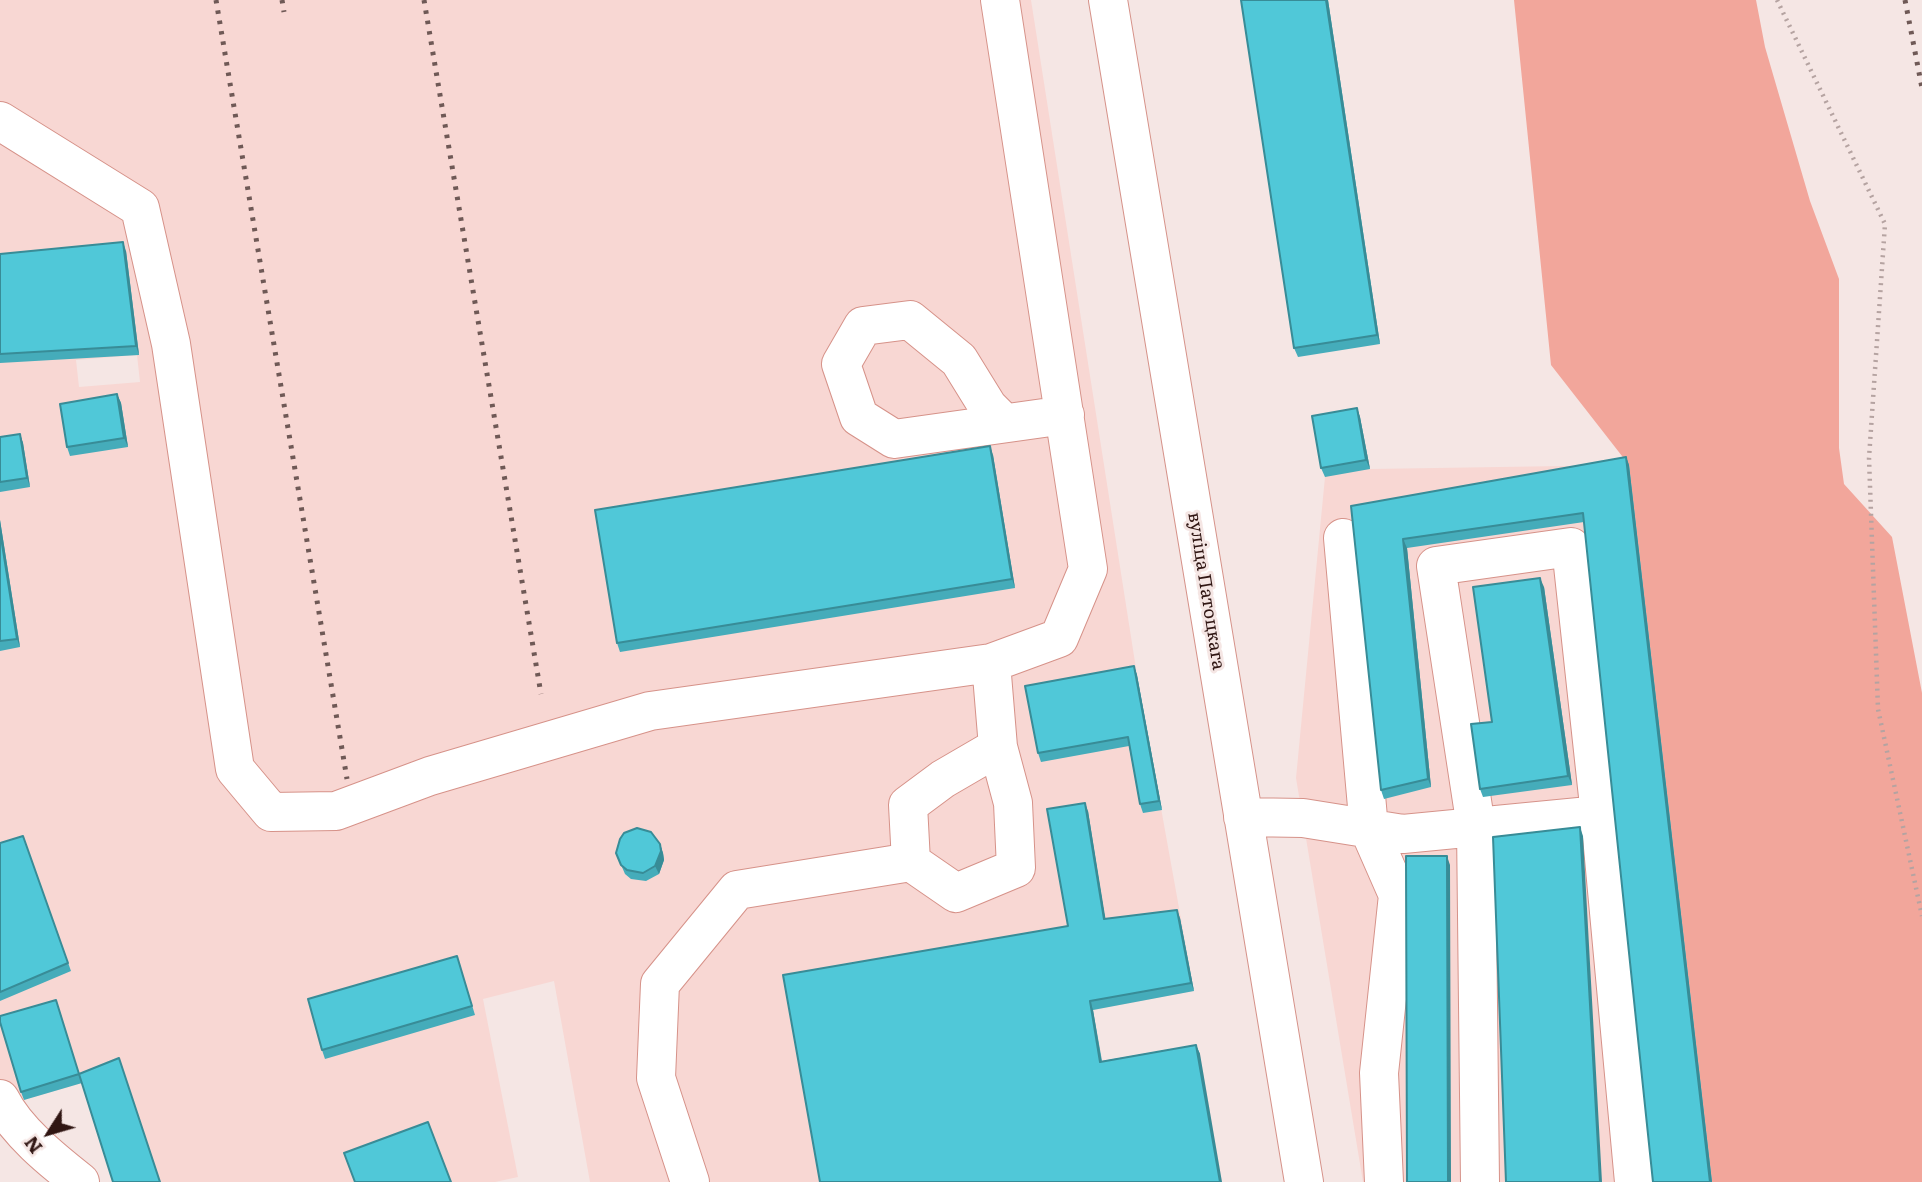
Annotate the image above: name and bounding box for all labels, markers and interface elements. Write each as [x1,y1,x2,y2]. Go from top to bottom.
street label: вуліца Патоцкага [1183,511,1229,671]
north arrow [14,1098,84,1168]
text: N [16,1131,48,1160]

